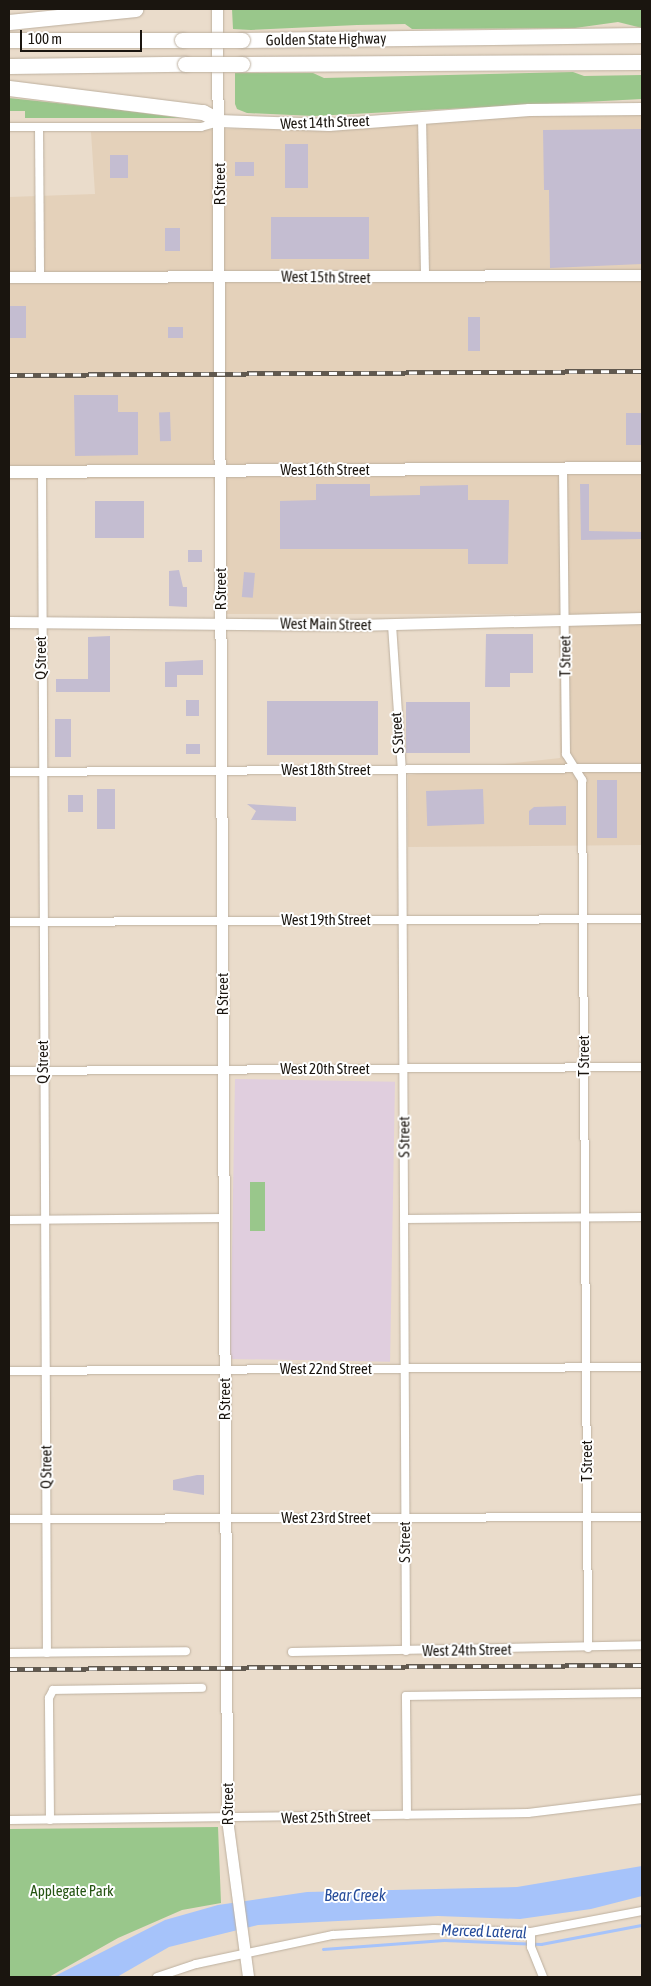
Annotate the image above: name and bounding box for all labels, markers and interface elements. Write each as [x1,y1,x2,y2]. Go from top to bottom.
scale bar [22,20,145,52]
street label: Golden State Highway [266,29,386,49]
text: 100 m [28,30,62,47]
street label: West 14th Street [280,111,370,133]
street label: R Street [211,163,229,205]
street label: West 15th Street [281,267,371,287]
street label: West 16th Street [280,461,370,479]
street label: R Street [212,568,230,610]
street label: West Main Street [280,614,372,634]
street label: T Street [556,635,574,677]
street label: Q Street [32,636,50,680]
street label: S Street [387,712,407,754]
street label: West 18th Street [281,761,371,779]
street label: West 19th Street [281,911,371,929]
street label: R Street [214,973,232,1015]
street label: T Street [575,1035,593,1077]
street label: Q Street [34,1040,52,1084]
street label: West 20th Street [280,1060,370,1078]
street label: S Street [395,1116,413,1158]
street label: West 22nd Street [280,1360,372,1378]
street label: R Street [216,1378,234,1420]
street label: T Street [578,1440,596,1482]
street label: Q Street [37,1445,55,1489]
street label: West 23rd Street [281,1509,371,1527]
street label: S Street [396,1521,414,1563]
street label: West 24th Street [422,1640,512,1660]
street label: R Street [219,1783,237,1825]
street label: West 25th Street [281,1807,371,1827]
park label: Applegate Park [30,1882,114,1900]
water label: Bear Creek [324,1885,386,1905]
water label: Merced Lateral [441,1920,527,1942]

